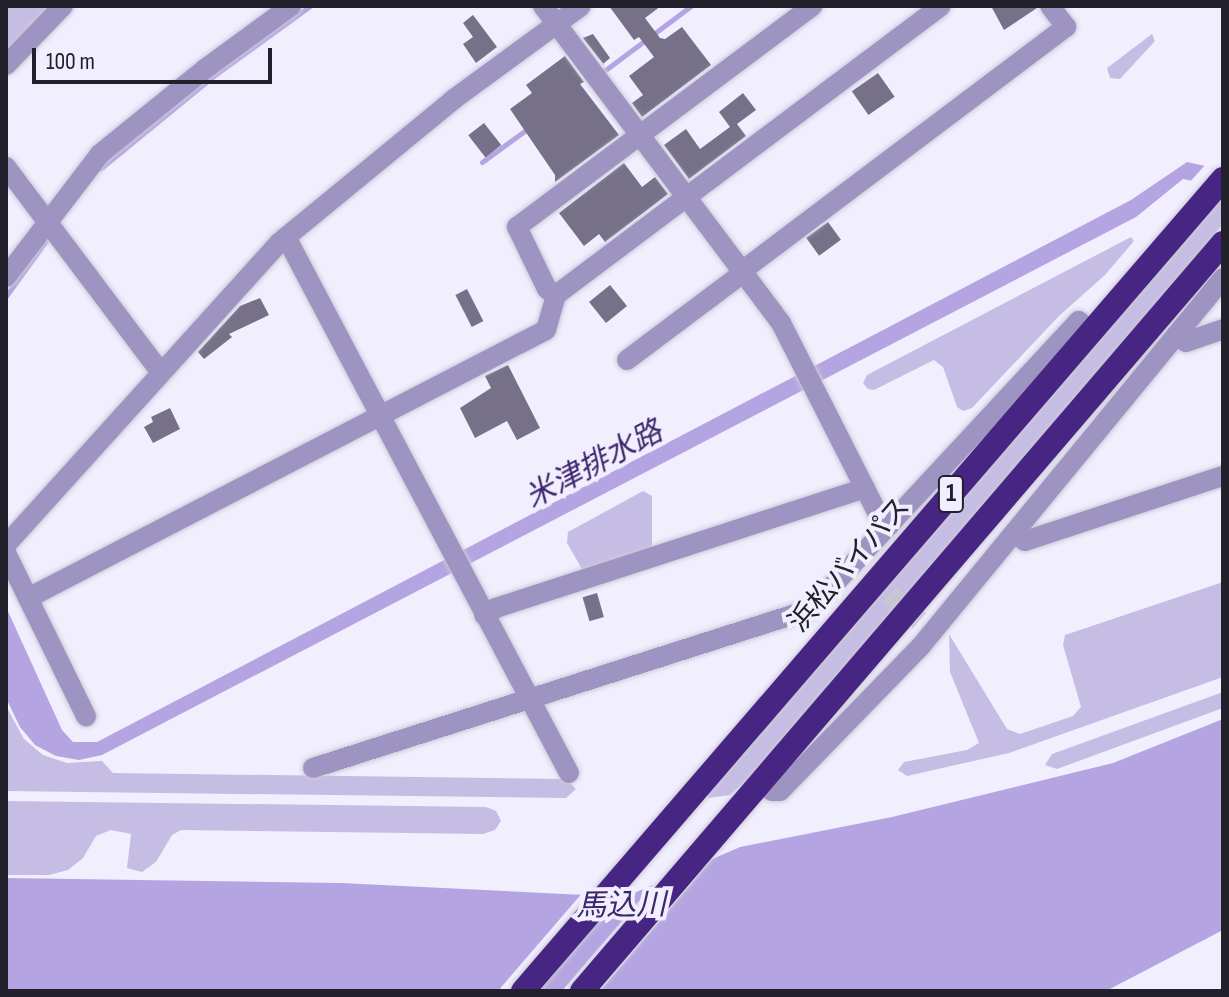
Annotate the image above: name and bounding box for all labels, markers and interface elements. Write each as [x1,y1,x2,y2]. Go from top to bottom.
scale bar [36,32,276,82]
text: 100 m [46,47,95,76]
water label: 米津排水路 [519,414,669,516]
road number: 1 [937,472,965,516]
street label: 浜松バイパス [782,491,918,639]
water label: 馬込川 [576,887,666,925]

